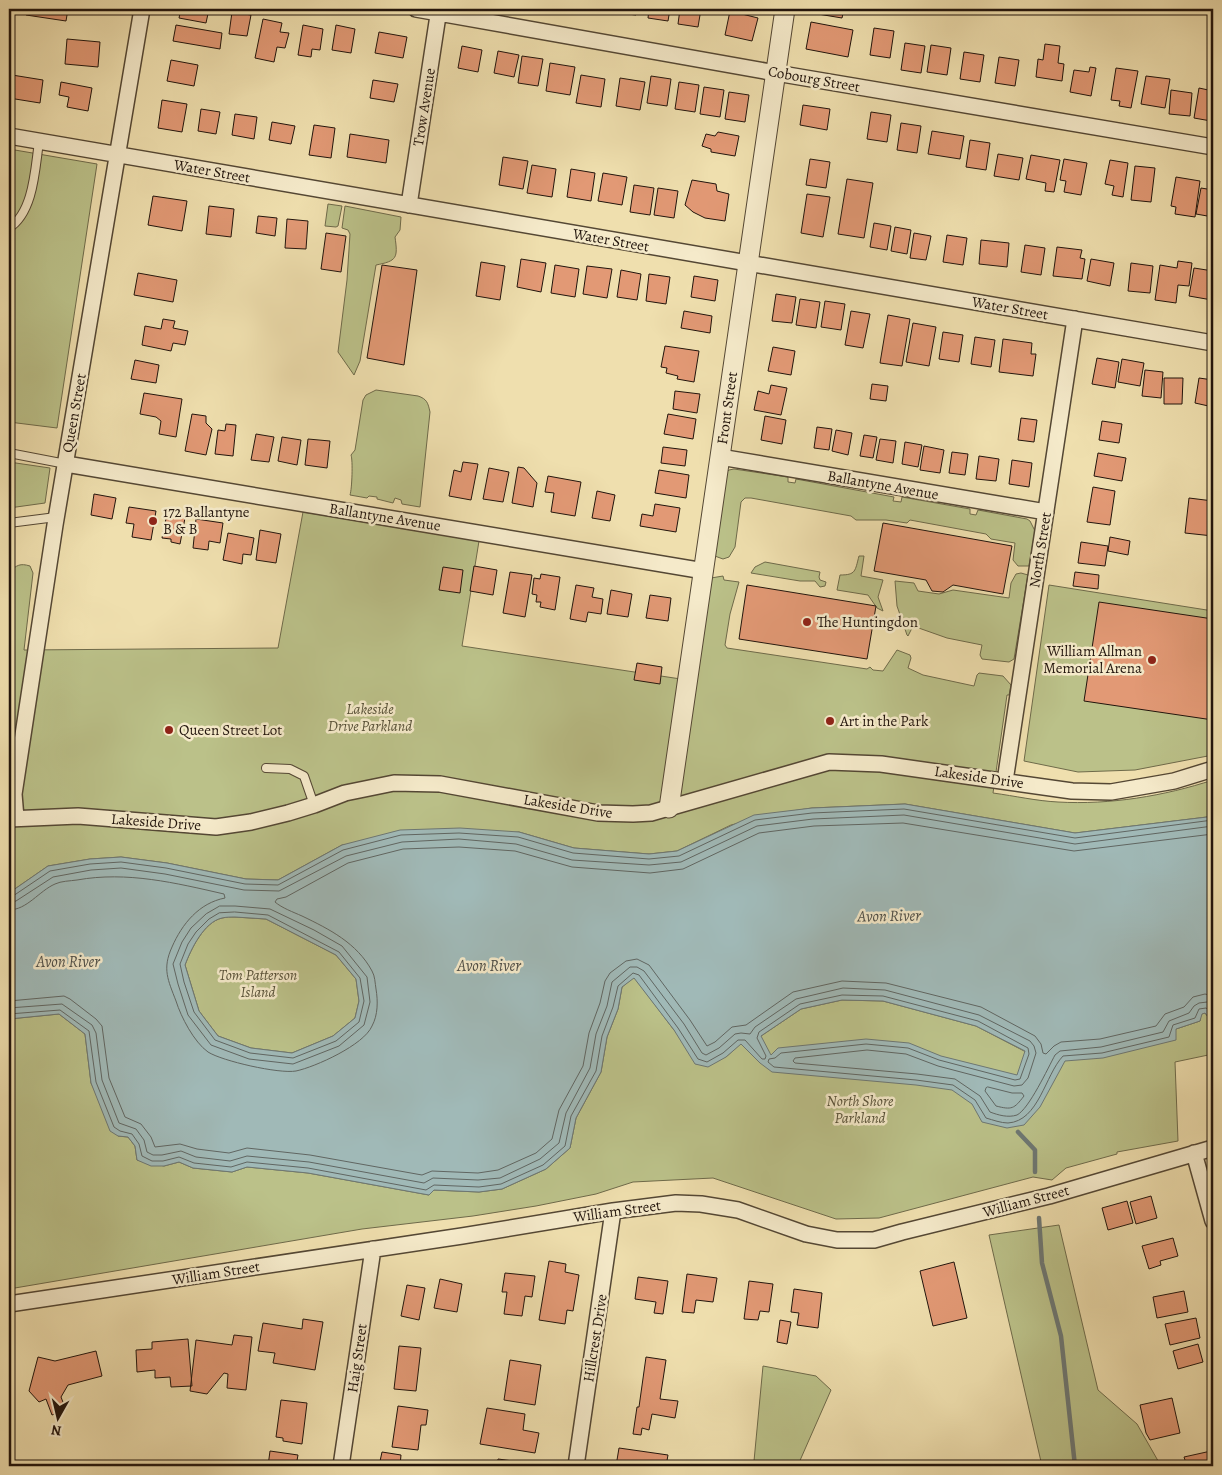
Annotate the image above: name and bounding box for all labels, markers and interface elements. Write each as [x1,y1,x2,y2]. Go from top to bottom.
street label: Cobourg Street [767,61,862,97]
street label: Trow Avenue [408,66,440,147]
street label: Water Street [171,154,252,188]
street label: Water Street [570,223,651,257]
street label: Water Street [969,291,1050,325]
street label: Front Street [712,370,742,446]
street label: Queen Street [57,372,91,454]
street label: Ballantyne Avenue [826,465,941,505]
street label: Ballantyne Avenue [328,498,442,536]
place label: 172 Ballantyne B & B [163,502,250,539]
street label: North Street [1024,511,1056,589]
marker: 172 Ballantyne B & B [147,515,159,527]
place label: The Huntingdon [817,612,918,632]
marker: The Huntingdon [801,616,813,628]
place label: William Allman Memorial Arena [1043,641,1142,678]
marker: William Allman Memorial Arena [1146,654,1158,666]
park label: Lakeside Drive Parkland [328,699,412,736]
place label: Art in the Park [839,711,929,731]
marker: Art in the Park [824,715,836,727]
place label: Queen Street Lot [179,720,282,740]
marker: Queen Street Lot [163,724,175,736]
street label: Lakeside Drive [933,761,1025,793]
street label: Lakeside Drive [522,789,614,823]
street label: Lakeside Drive [110,809,202,835]
water label: Avon River [856,904,921,928]
water label: Avon River [35,951,100,973]
water label: Avon River [456,955,521,977]
park label: Tom Patterson Island [219,965,297,1002]
park label: North Shore Parkland [827,1091,894,1128]
street label: William Street [980,1180,1071,1222]
street label: William Street [571,1195,662,1227]
street label: William Street [170,1256,261,1290]
street label: Hillcrest Drive [578,1292,612,1384]
street label: Haig Street [342,1322,372,1394]
north arrow [32,1392,82,1442]
text: N [50,1420,63,1440]

